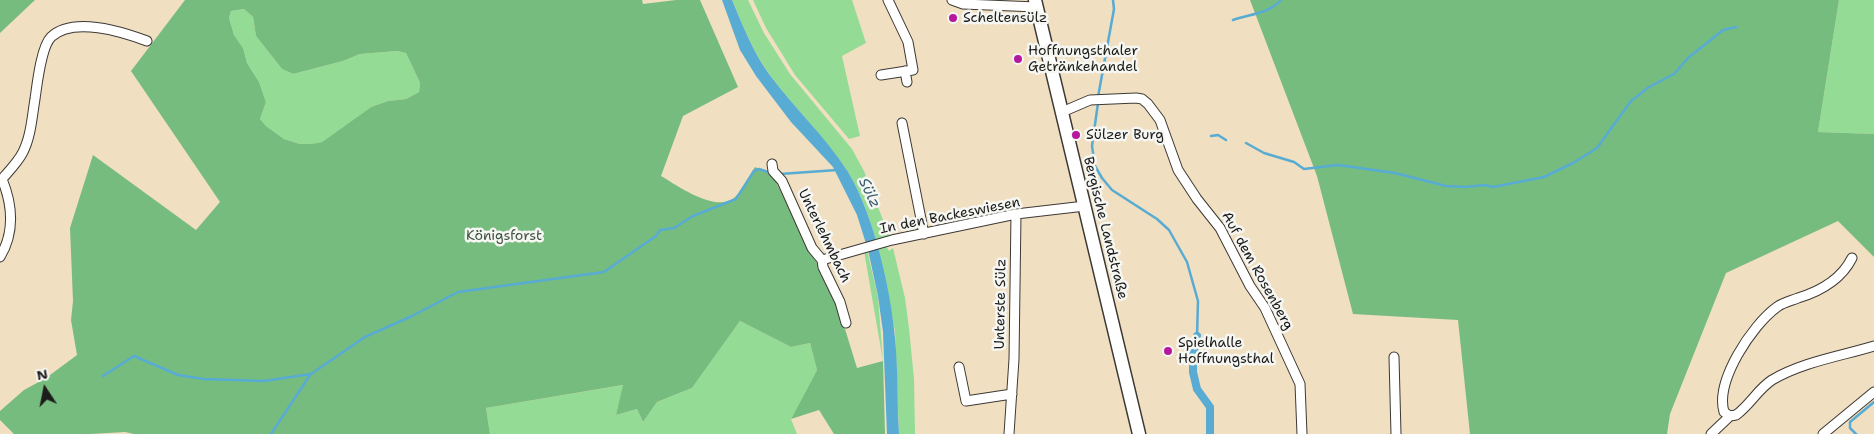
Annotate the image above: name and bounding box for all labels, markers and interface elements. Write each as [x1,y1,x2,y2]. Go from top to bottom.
place label: Scheltensülz [963,10,1047,26]
marker: Scheltensülz [947,12,959,24]
place label: Hoffnungsthaler Getränkehandel [1028,43,1138,75]
marker: Hoffnungsthaler Getränkehandel [1012,53,1024,65]
place label: Sülzer Burg [1086,127,1164,143]
marker: Sülzer Burg [1070,129,1082,141]
street label: Bergische Landstraße [1079,155,1131,301]
water label: Sülz [854,175,884,211]
street label: Unterlehmbach [794,186,854,286]
street label: In den Backeswiesen [878,194,1022,238]
street label: Auf dem Rosenberg [1218,209,1296,333]
park label: Königsforst [466,228,542,244]
street label: Unterste Sülz [992,259,1010,349]
place label: Spielhalle Hoffnungsthal [1178,335,1274,368]
marker: Spielhalle Hoffnungsthal [1162,345,1174,357]
north arrow [20,364,70,414]
text: N [35,364,49,384]

